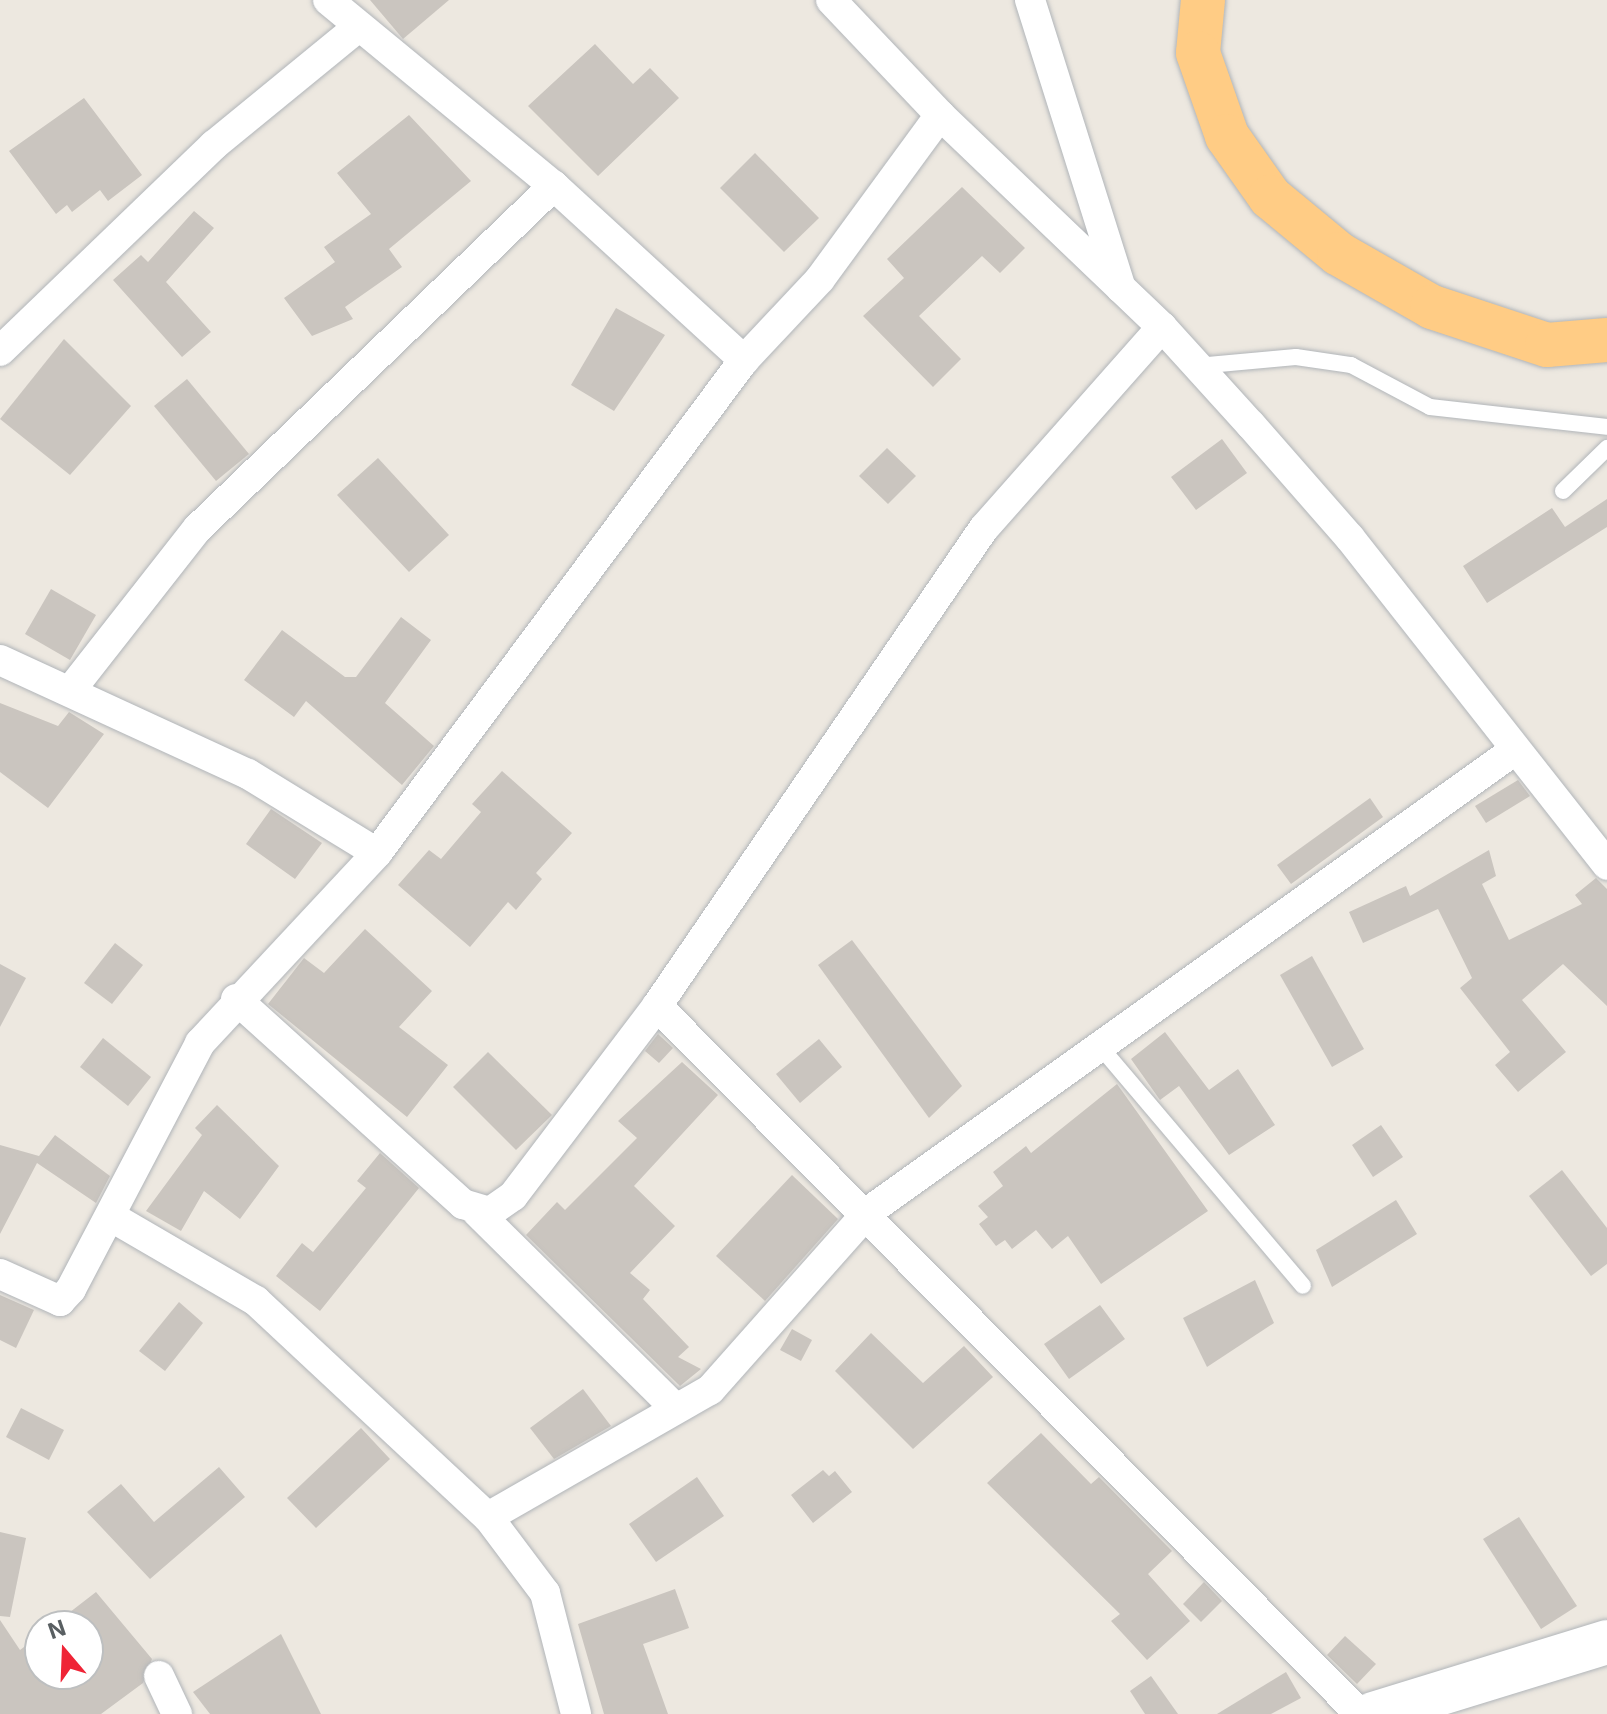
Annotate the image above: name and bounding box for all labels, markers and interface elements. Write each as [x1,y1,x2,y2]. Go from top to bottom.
north arrow [24,1610,104,1690]
text: N [45,1614,69,1644]

